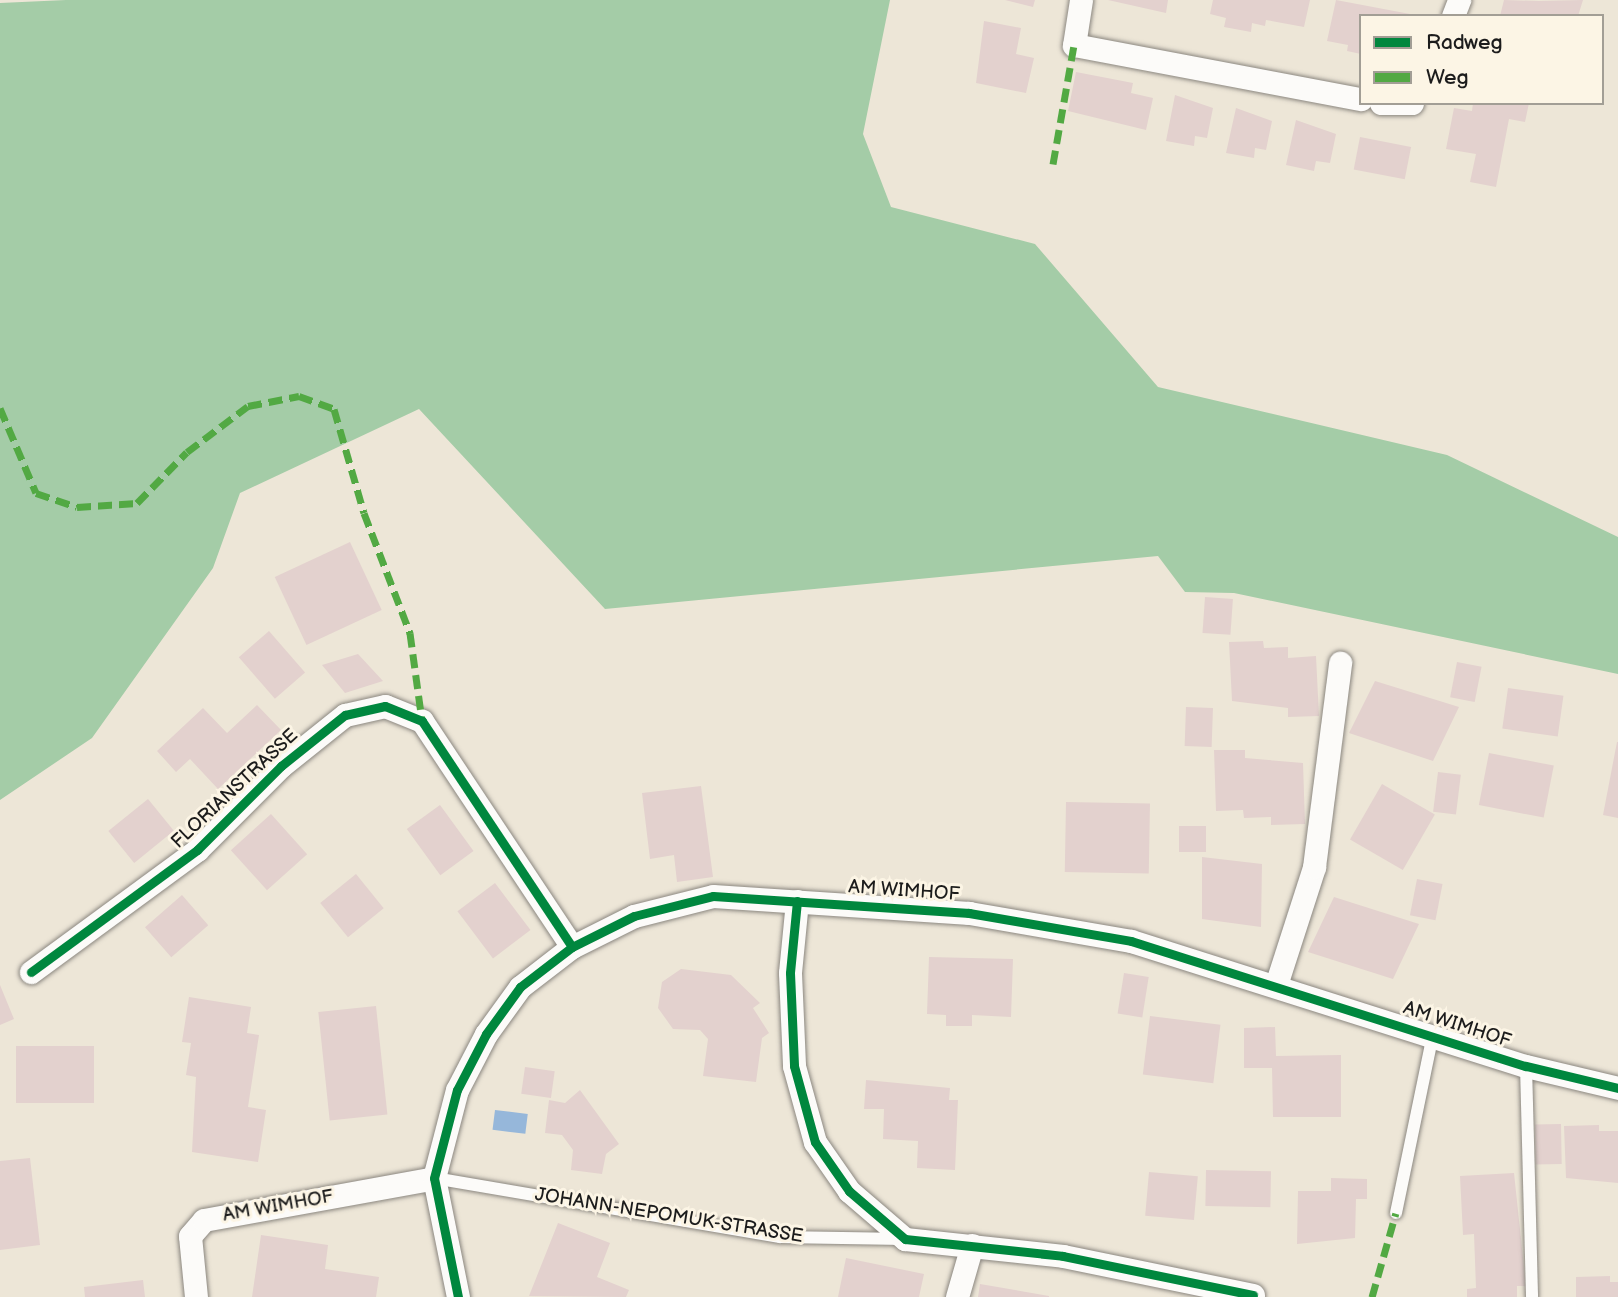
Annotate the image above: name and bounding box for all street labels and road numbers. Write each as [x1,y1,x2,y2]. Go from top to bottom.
street label: FLORIANSTRASSE [167,725,303,853]
street label: AM WIMHOF [847,876,961,906]
street label: AM WIMHOF [1400,997,1514,1053]
street label: JOHANN-NEPOMUK-STRASSE [533,1184,805,1248]
street label: AM WIMHOF [221,1185,335,1227]

